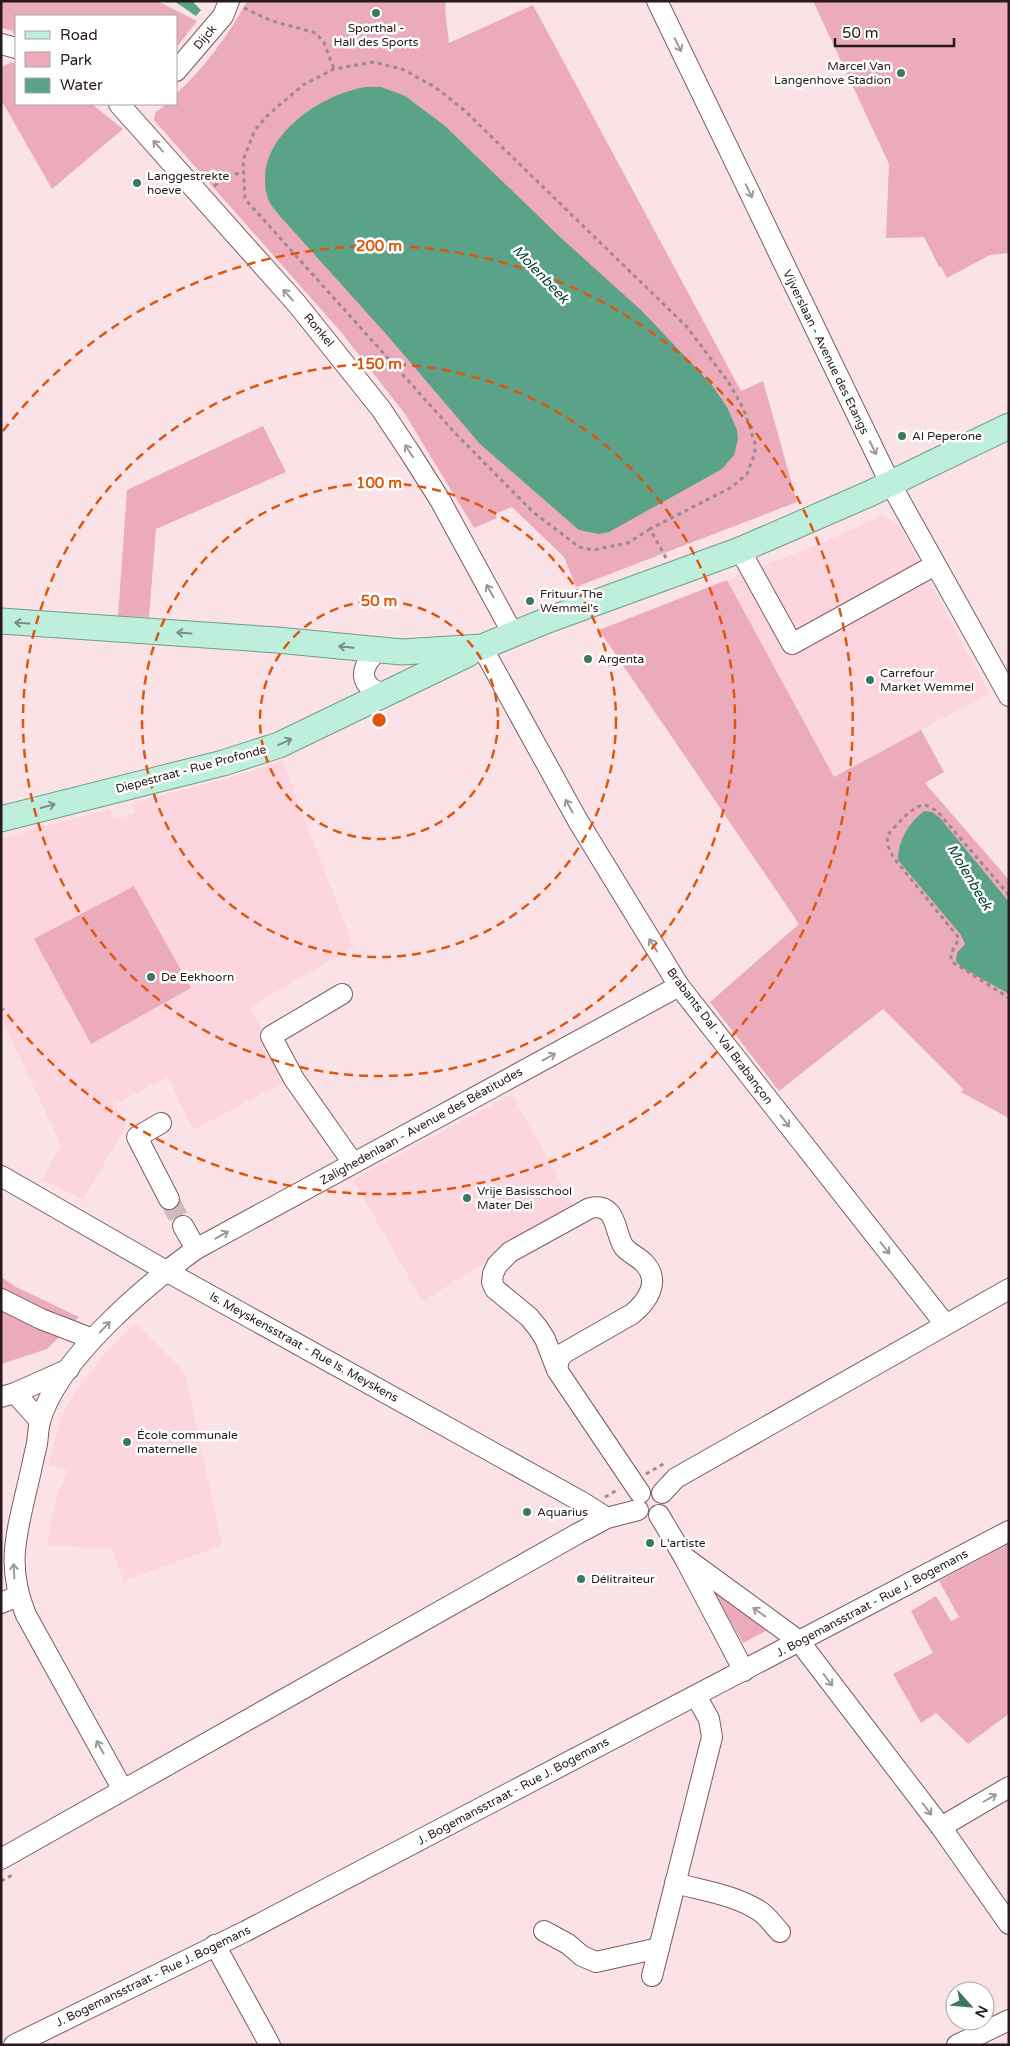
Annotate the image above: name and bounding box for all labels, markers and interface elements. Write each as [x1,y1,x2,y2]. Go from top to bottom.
marker: Sporthal - Hall des Sports [370,7,382,19]
legend [15,15,178,105]
scale bar [835,15,954,47]
street label: Dijck [191,21,220,52]
place label: Sporthal - Hall des Sports [333,21,419,49]
text: 50 m [842,24,879,42]
text: Road [60,26,98,44]
one-way arrow [674,37,683,52]
text: Park [60,51,92,69]
place label: Marcel Van Langenhove Stadion [774,59,891,87]
marker: Marcel Van Langenhove Stadion [895,67,907,79]
text: Water [60,76,103,94]
one-way arrow [152,140,164,153]
place label: Langgestrekte hoeve [147,169,229,197]
marker: Langgestrekte hoeve [131,177,143,189]
one-way arrow [744,184,754,199]
text: 200 m [356,237,402,255]
water label: Molenbeek [509,242,573,308]
street label: Vijverslaan - Avenue des Etangs [780,267,872,437]
one-way arrow [282,288,294,301]
street label: Ronkel [301,310,337,350]
text: 150 m [356,355,402,373]
place label: Al Peperone [912,429,982,443]
marker: Al Peperone [896,430,908,442]
one-way arrow [869,440,878,455]
one-way arrow [404,444,414,458]
text: 100 m [356,474,402,492]
one-way arrow [485,584,495,599]
place label: Frituur The Wemmel's [540,587,603,615]
text: 50 m [361,592,397,610]
marker: Frituur The Wemmel's [524,595,536,607]
one-way arrow [14,618,30,627]
one-way arrow [176,629,192,638]
one-way arrow [338,642,354,652]
place label: Argenta [598,652,644,666]
marker: Argenta [582,653,594,665]
place label: Carrefour Market Wemmel [880,666,974,694]
marker: Carrefour Market Wemmel [864,674,876,686]
centre of rings [370,711,388,729]
one-way arrow [277,736,292,746]
street label: Diepestraat - Rue Profonde [114,742,268,796]
one-way arrow [564,798,574,813]
one-way arrow [40,801,56,811]
water label: Molenbeek [943,841,997,915]
one-way arrow [648,938,658,952]
street label: Brabants Dal - Val Brabançon [664,965,776,1107]
place label: De Eekhoorn [161,970,234,984]
marker: De Eekhoorn [145,971,157,983]
one-way arrow [541,1052,556,1062]
street label: Zalighedenlaan - Avenue des Béatitudes [317,1064,525,1188]
one-way arrow [779,1114,790,1127]
place label: Vrije Basisschool Mater Dei [477,1184,572,1212]
marker: Vrije Basisschool Mater Dei [461,1192,473,1204]
one-way arrow [214,1230,229,1240]
one-way arrow [880,1242,891,1255]
street label: Is. Meyskensstraat - Rue Is. Meyskens [207,1289,401,1405]
one-way arrow [99,1321,111,1334]
place label: École communale maternelle [137,1428,238,1456]
marker: École communale maternelle [121,1436,133,1448]
place label: Aquarius [537,1505,588,1519]
marker: Aquarius [521,1506,533,1518]
place label: L'artiste [660,1536,706,1550]
marker: L'artiste [644,1537,656,1549]
street label: J. Bogemansstraat - Rue J. Bogemans [774,1546,970,1660]
one-way arrow [10,1563,19,1579]
place label: Délitraiteur [591,1572,655,1586]
marker: Délitraiteur [575,1573,587,1585]
one-way arrow [753,1607,766,1618]
one-way arrow [823,1673,833,1687]
street label: J. Bogemansstraat - Rue J. Bogemans [415,1734,611,1848]
one-way arrow [95,1740,105,1755]
one-way arrow [982,1793,996,1803]
one-way arrow [921,1802,932,1815]
street label: J. Bogemansstraat - Rue J. Bogemans [53,1923,253,2029]
north arrow [945,1981,995,2031]
text: N [971,2003,991,2021]

